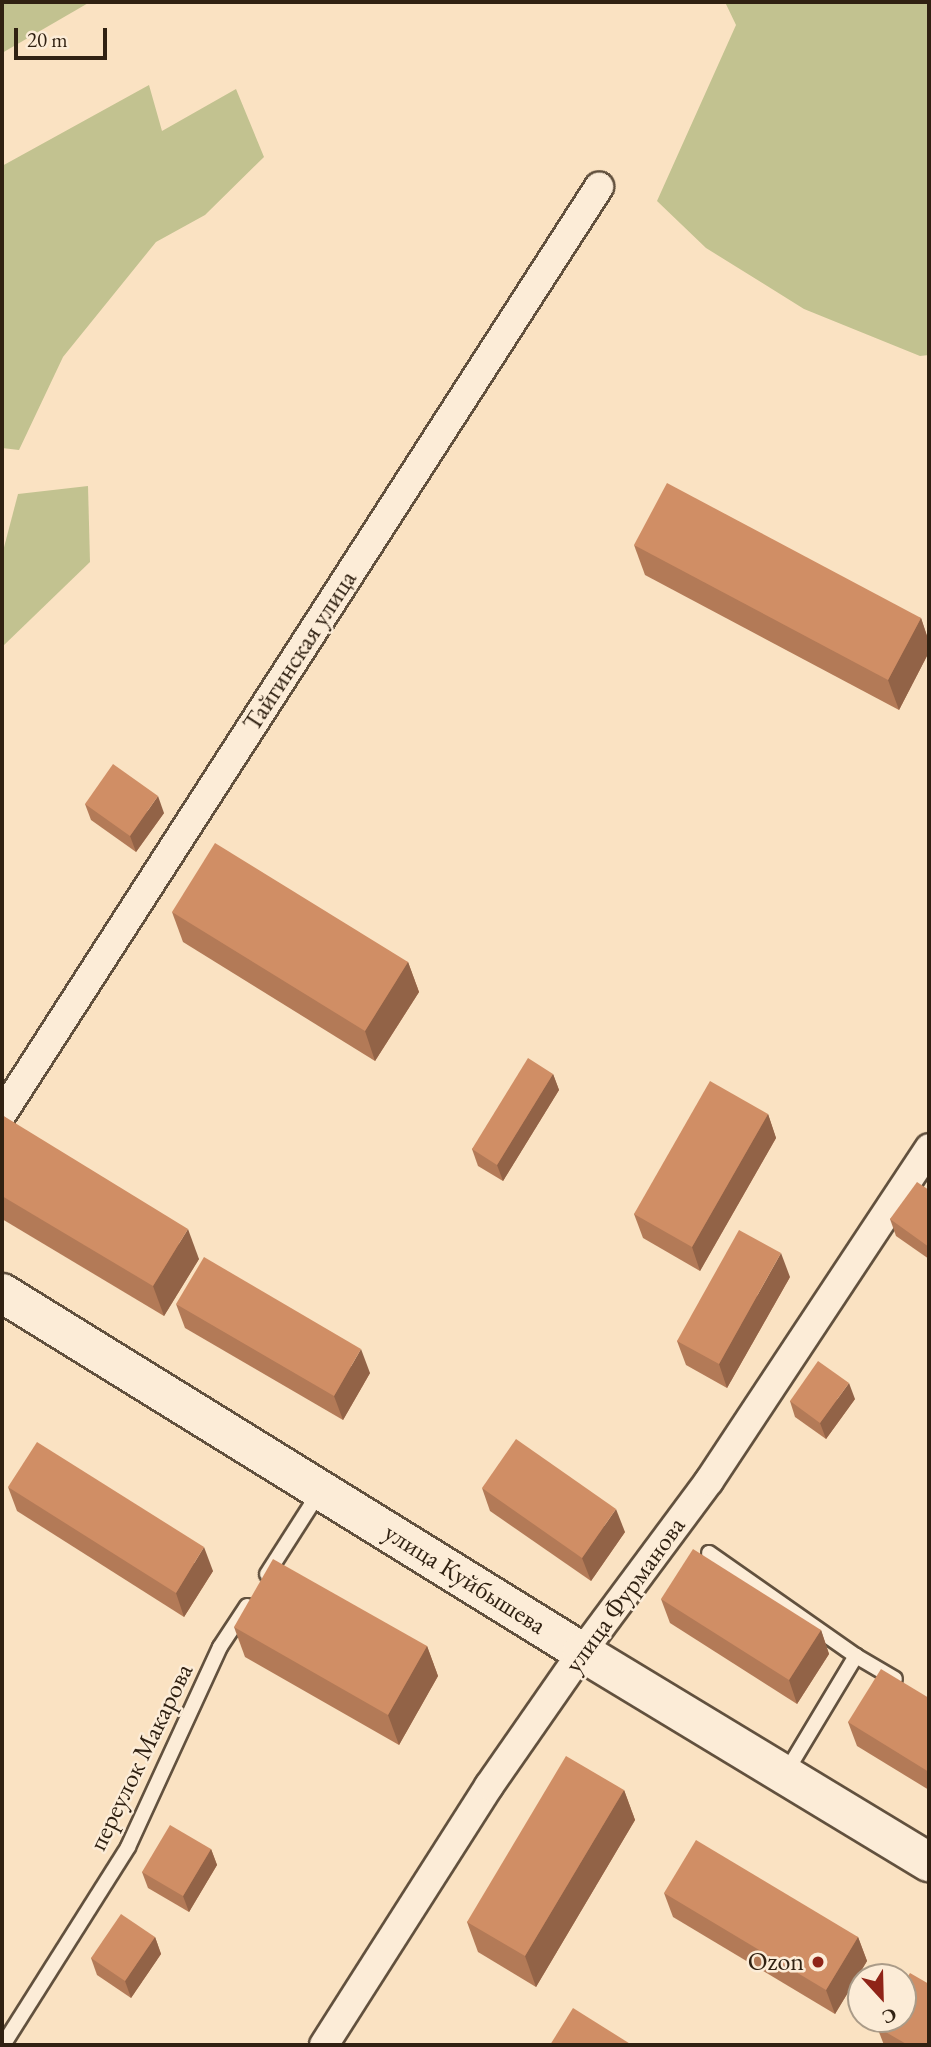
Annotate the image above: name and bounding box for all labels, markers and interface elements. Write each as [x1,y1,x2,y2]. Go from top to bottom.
scale bar [18,14,110,58]
text: 20 m [27,26,68,53]
street label: Тайгинская улица [236,565,364,737]
street label: улица Фурманова [558,1511,692,1679]
street label: улица Куйбышева [378,1517,552,1641]
street label: переулок Макарова [82,1658,200,1856]
place label: Ozon [748,1946,804,1978]
marker: Ozon [810,1954,826,1970]
north arrow [847,1963,917,2033]
text: С [878,2002,900,2030]

